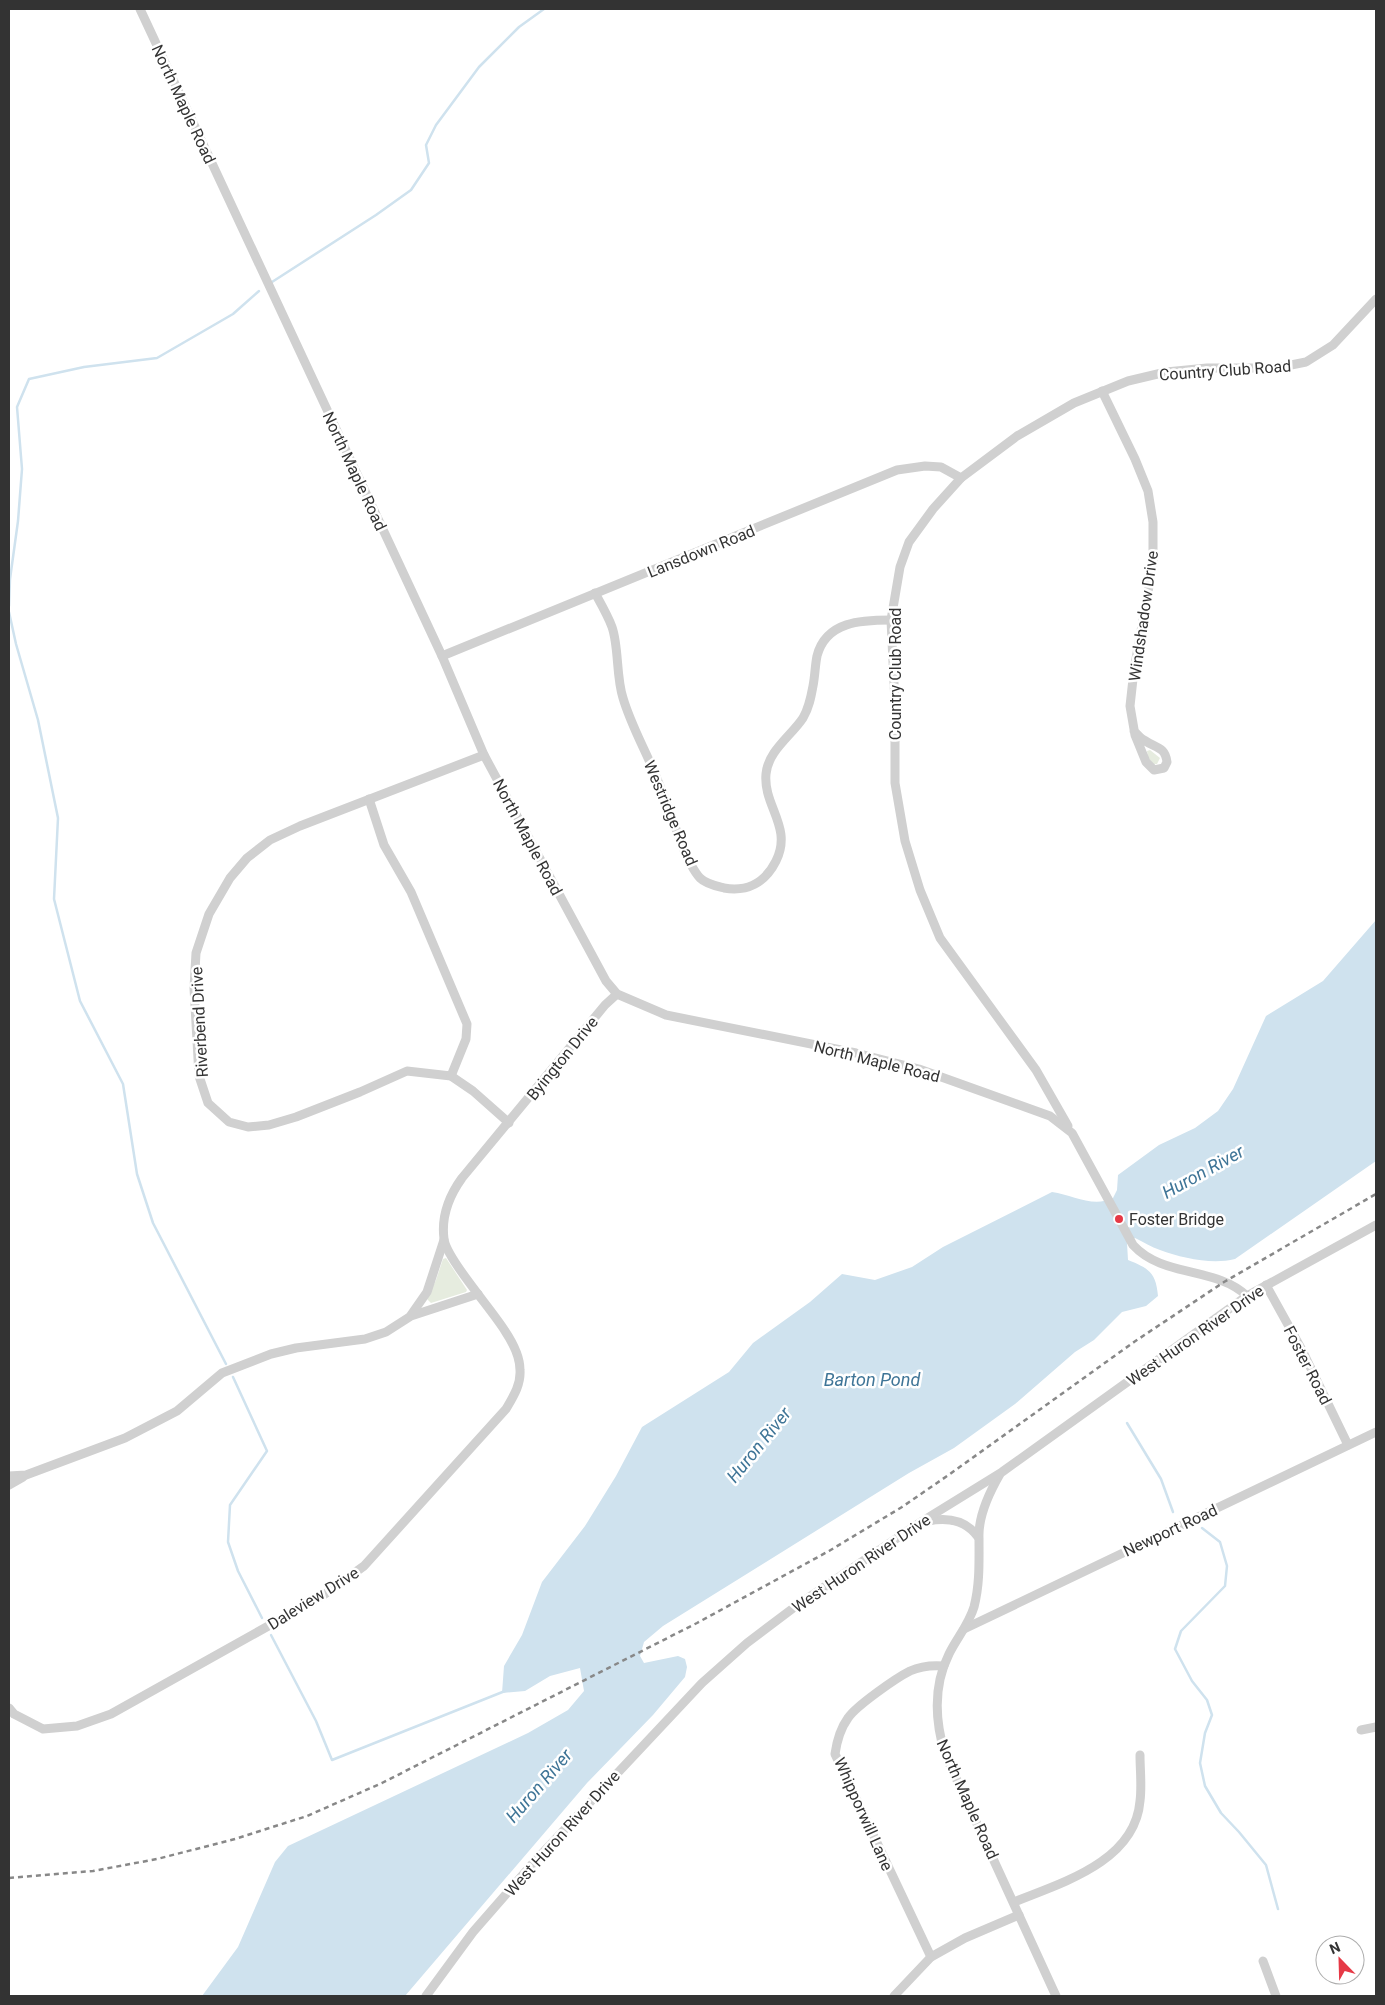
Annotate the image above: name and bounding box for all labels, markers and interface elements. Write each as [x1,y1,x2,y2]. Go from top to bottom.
street label: North Maple Road [148,42,219,167]
street label: Country Club Road [1158,356,1292,385]
street label: North Maple Road [319,409,390,534]
street label: Lansdown Road [645,521,758,582]
street label: Windshadow Drive [1125,549,1162,683]
street label: Country Club Road [886,608,905,740]
street label: Westridge Road [640,758,701,869]
street label: North Maple Road [489,776,566,899]
street label: Riverbend Drive [187,966,212,1078]
street label: Byington Drive [523,1013,602,1104]
street label: North Maple Road [812,1037,942,1086]
water label: Huron River [1158,1140,1248,1203]
place label: Foster Bridge [1129,1210,1224,1229]
marker: Foster Bridge [1113,1213,1125,1225]
street label: West Huron River Drive [1123,1281,1267,1390]
street label: Foster Road [1280,1323,1336,1408]
water label: Barton Pond [824,1369,921,1390]
water label: Huron River [722,1402,796,1486]
street label: Newport Road [1120,1500,1220,1561]
street label: West Huron River Drive [789,1510,934,1617]
street label: Daleview Drive [264,1563,362,1634]
street label: North Maple Road [933,1736,1002,1862]
water label: Huron River [501,1744,577,1827]
street label: Whipporwill Lane [830,1755,897,1874]
street label: West Huron River Drive [501,1767,624,1900]
north arrow [1315,1935,1365,1985]
text: N [1327,1939,1343,1957]

